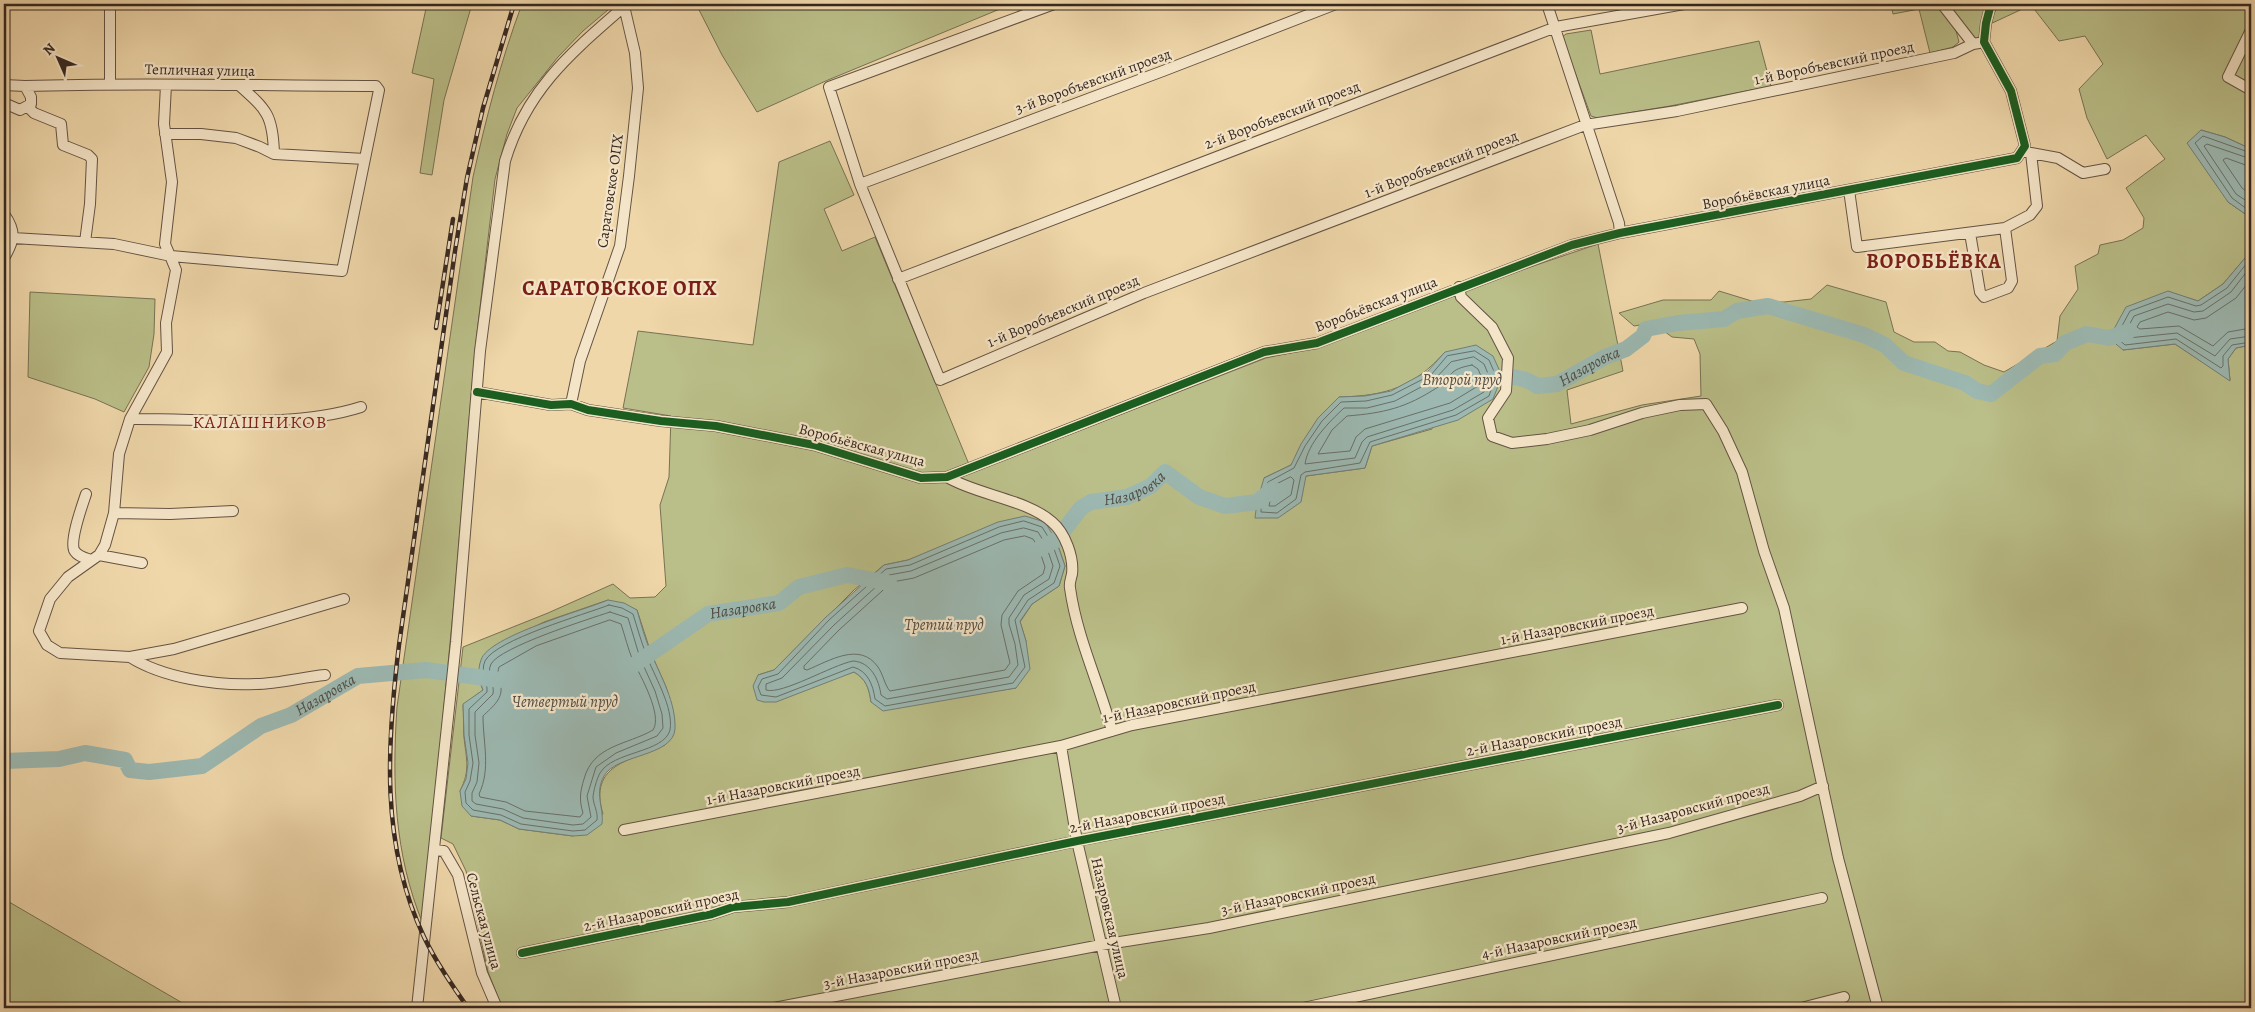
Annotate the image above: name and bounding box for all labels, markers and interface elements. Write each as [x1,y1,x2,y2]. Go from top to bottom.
north arrow [32,32,82,82]
street label: 1-й Воробъевский проезд [1752,36,1916,90]
text: N [39,39,59,59]
street label: 3-й Воробъевский проезд [1012,44,1174,118]
street label: Тепличная улица [145,59,255,81]
street label: 2-й Воробъевский проезд [1201,76,1363,154]
street label: 1-й Воробъевский проезд [1361,125,1521,203]
street label: Саратовское ОПХ [592,133,628,249]
street label: Воробьёвская улица [1700,170,1832,214]
district label: ВОРОБЬЁВКА [1866,248,2002,275]
street label: 1-й Воробъевский проезд [984,270,1142,352]
street label: Воробьёвская улица [1312,271,1440,337]
district label: САРАТОВСКОЕ ОПХ [522,275,718,302]
water label: Назаровка [1555,341,1623,392]
water label: Второй пруд [1422,369,1502,391]
district label: КАЛАШНИКОВ [193,410,327,434]
street label: Воробьёвская улица [797,419,927,471]
water label: Назаровка [1102,466,1171,511]
water label: Назаровка [708,593,777,625]
street label: 1-й Назаровский проезд [1499,600,1655,650]
water label: Третий пруд [904,614,984,636]
water label: Назаровка [291,669,360,721]
street label: 1-й Назаровский проезд [1101,676,1257,728]
water label: Четвертый пруд [512,691,618,713]
street label: 2-й Назаровский проезд [1465,711,1623,761]
street label: 1-й Назаровский проезд [705,760,861,810]
street label: 3-й Назаровский проезд [1615,778,1771,838]
street label: 2-й Назаровский проезд [1068,788,1226,838]
street label: Назаровская улица [1086,856,1134,980]
street label: 3-й Назаровский проезд [1219,868,1377,920]
street label: Сельская улица [461,870,507,972]
street label: 2-й Назаровский проезд [582,884,740,936]
street label: 4-й Назаровский проезд [1480,912,1638,964]
street label: 3-й Назаровский проезд [822,944,980,994]

